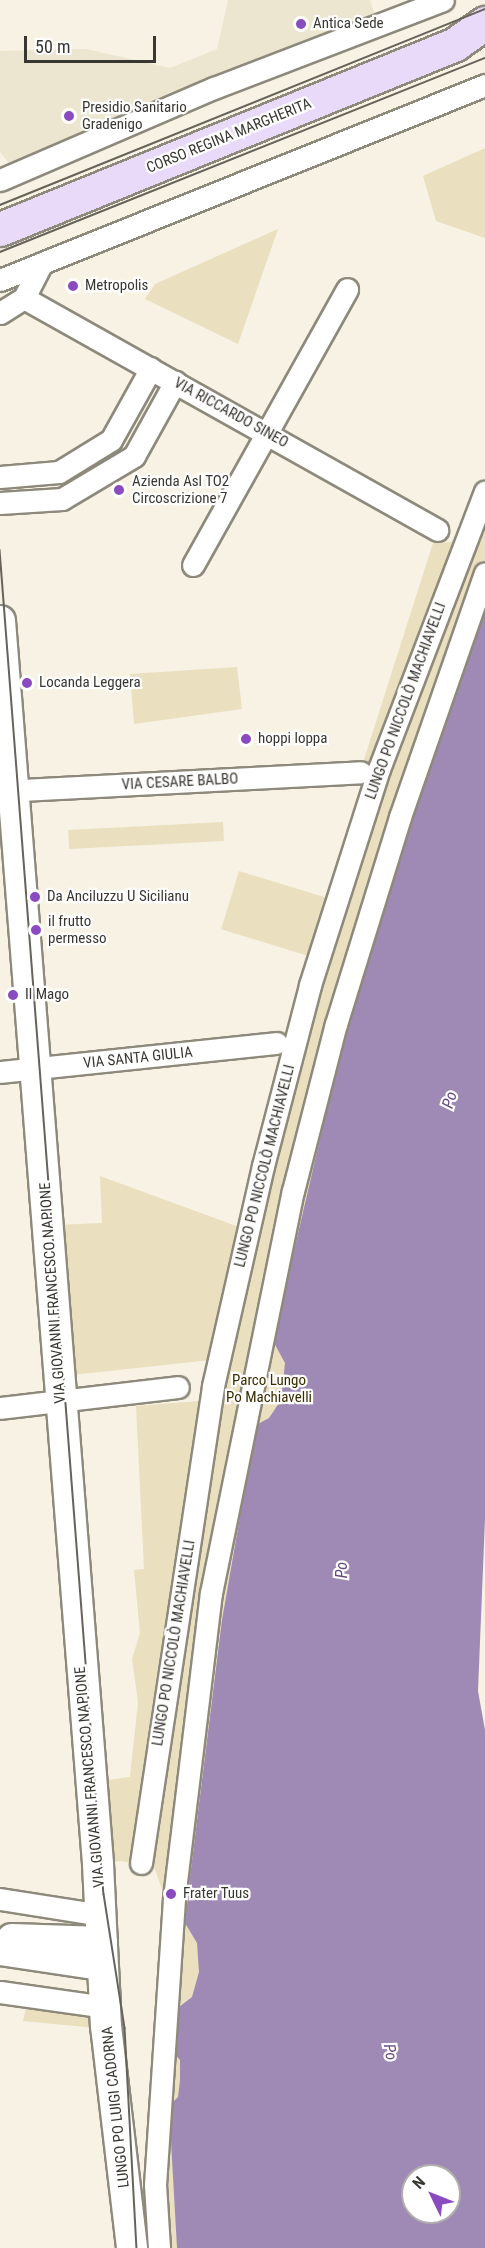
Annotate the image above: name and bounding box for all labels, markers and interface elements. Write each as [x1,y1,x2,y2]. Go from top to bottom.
place label: Antica Sede [313,15,384,33]
marker: Antica Sede [294,17,308,31]
scale bar [27,24,159,62]
text: 50 m [35,36,70,57]
street label: CORSO REGINA MARGHERITA [144,95,314,177]
place label: Presidio Sanitario Gradenigo [82,98,187,133]
marker: Presidio Sanitario Gradenigo [60,107,78,125]
place label: Metropolis [85,277,148,295]
marker: Metropolis [66,279,80,293]
street label: VIA RICCARDO SINEO [171,374,291,452]
place label: Azienda Asl TO2 Circoscrizione 7 [132,472,230,507]
marker: Azienda Asl TO2 Circoscrizione 7 [110,481,128,499]
street label: LUNGO PO NICCOLÒ MACHIAVELLI [362,600,450,802]
place label: Locanda Leggera [39,674,141,692]
marker: Locanda Leggera [20,676,34,690]
place label: hoppi loppa [258,730,327,748]
marker: hoppi loppa [239,732,253,746]
street label: VIA CESARE BALBO [121,770,239,794]
place label: Da Anciluzzu U Sicilianu [47,888,189,906]
marker: Da Anciluzzu U Sicilianu [28,890,42,904]
place label: il frutto permesso [48,912,107,947]
marker: il frutto permesso [29,923,43,937]
place label: Il Mago [25,986,69,1004]
marker: Il Mago [6,988,20,1002]
street label: VIA SANTA GIULIA [82,1043,194,1073]
street label: LUNGO PO NICCOLÒ MACHIAVELLI [231,1063,299,1269]
water label: Po [439,1090,461,1110]
street label: VIA GIOVANNI FRANCESCO NAPIONE [36,1182,70,1404]
park label: Parco Lungo Po Machiavelli [226,1371,312,1406]
street label: LUNGO PO NICCOLÒ MACHIAVELLI [149,1539,199,1747]
water label: Po [332,1562,352,1578]
street label: VIA GIOVANNI FRANCESCO NAPIONE [71,1666,109,1888]
place label: Frater Tuus [183,1885,249,1903]
marker: Frater Tuus [164,1887,178,1901]
street label: LUNGO PO LUIGI CADORNA [99,2025,133,2189]
water label: Po [379,2042,401,2062]
north arrow [401,2164,461,2224]
text: N [409,2173,429,2193]

